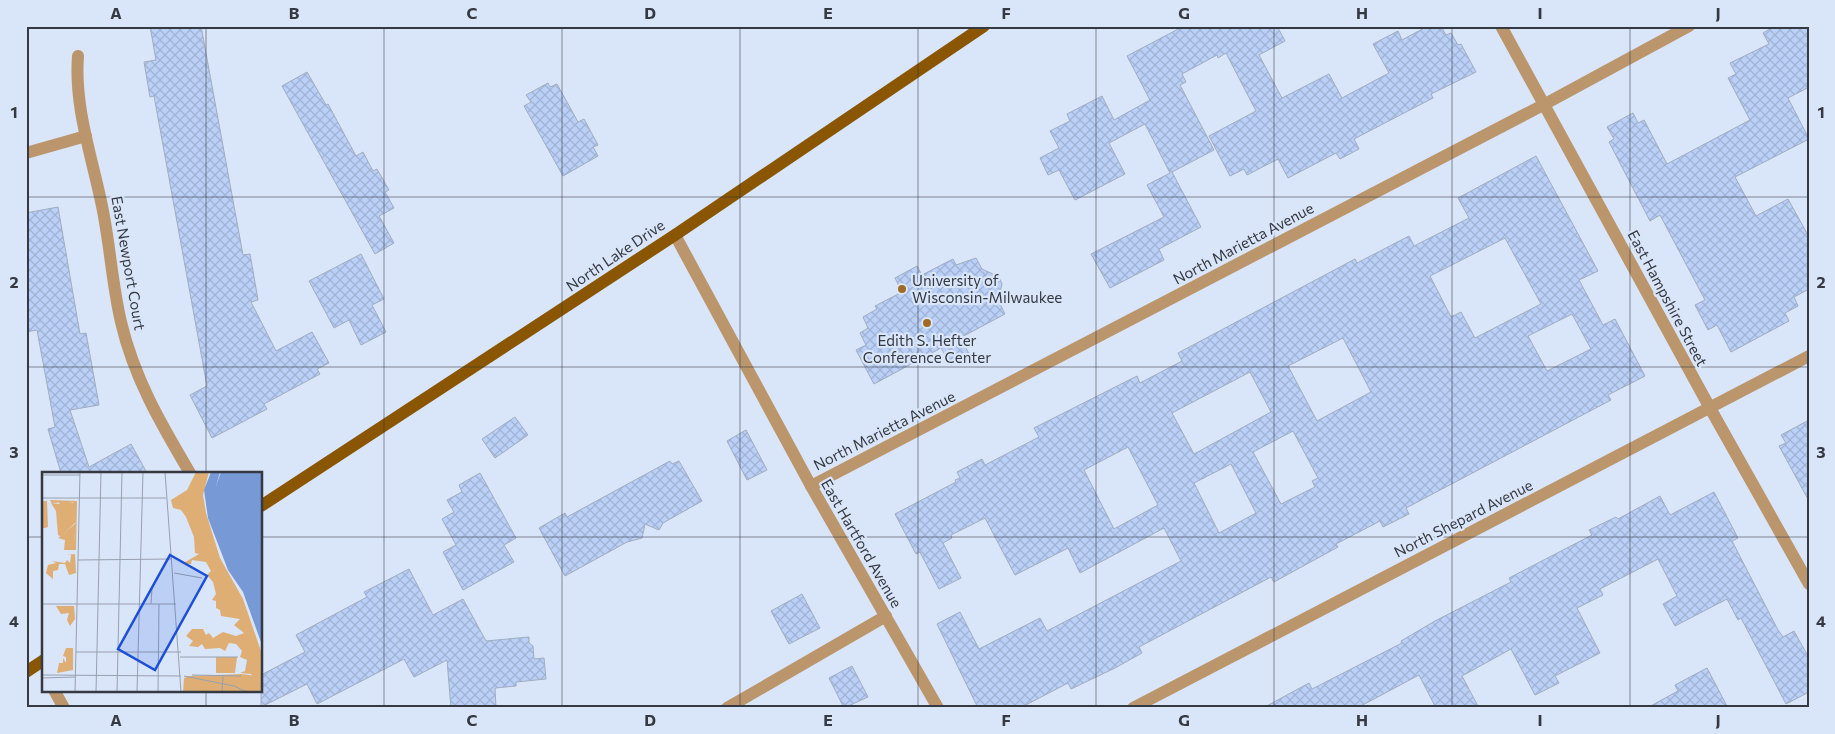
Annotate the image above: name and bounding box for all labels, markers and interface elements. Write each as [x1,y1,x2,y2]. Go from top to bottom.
text: A [110,3,122,22]
text: B [289,3,300,22]
text: C [467,3,478,22]
text: D [644,3,656,22]
text: E [823,3,833,22]
text: F [1001,3,1011,22]
text: G [1178,3,1190,22]
text: H [1356,3,1368,22]
text: I [1537,3,1543,22]
text: J [1715,3,1721,22]
text: 1 [10,102,18,121]
text: 1 [1817,102,1825,121]
street label: East Newport Court [108,194,150,332]
street label: North Marietta Avenue [1170,198,1316,288]
street label: North Lake Drive [562,215,668,295]
street label: East Hampshire Street [1624,227,1712,369]
place label: University of Wisconsin-Milwaukee [912,271,1062,306]
text: 2 [9,272,19,291]
text: 2 [1816,272,1826,291]
marker: University of Wisconsin-Milwaukee [896,283,908,295]
marker: Edith S. Hefter Conference Center [921,317,933,329]
place label: Edith S. Hefter Conference Center [863,331,991,366]
street label: North Marietta Avenue [810,386,958,474]
text: 3 [9,442,19,461]
text: 3 [1816,442,1826,461]
inset map [42,472,262,692]
street label: East Hartford Avenue [818,475,906,611]
street label: North Shepard Avenue [1391,475,1535,561]
text: 4 [9,611,19,630]
text: 4 [1816,611,1826,630]
text: A [110,710,122,729]
text: B [289,710,300,729]
text: C [467,710,478,729]
text: D [644,710,656,729]
text: E [823,710,833,729]
text: F [1001,710,1011,729]
text: G [1178,710,1190,729]
text: H [1356,710,1368,729]
text: I [1537,710,1543,729]
text: J [1715,710,1721,729]

